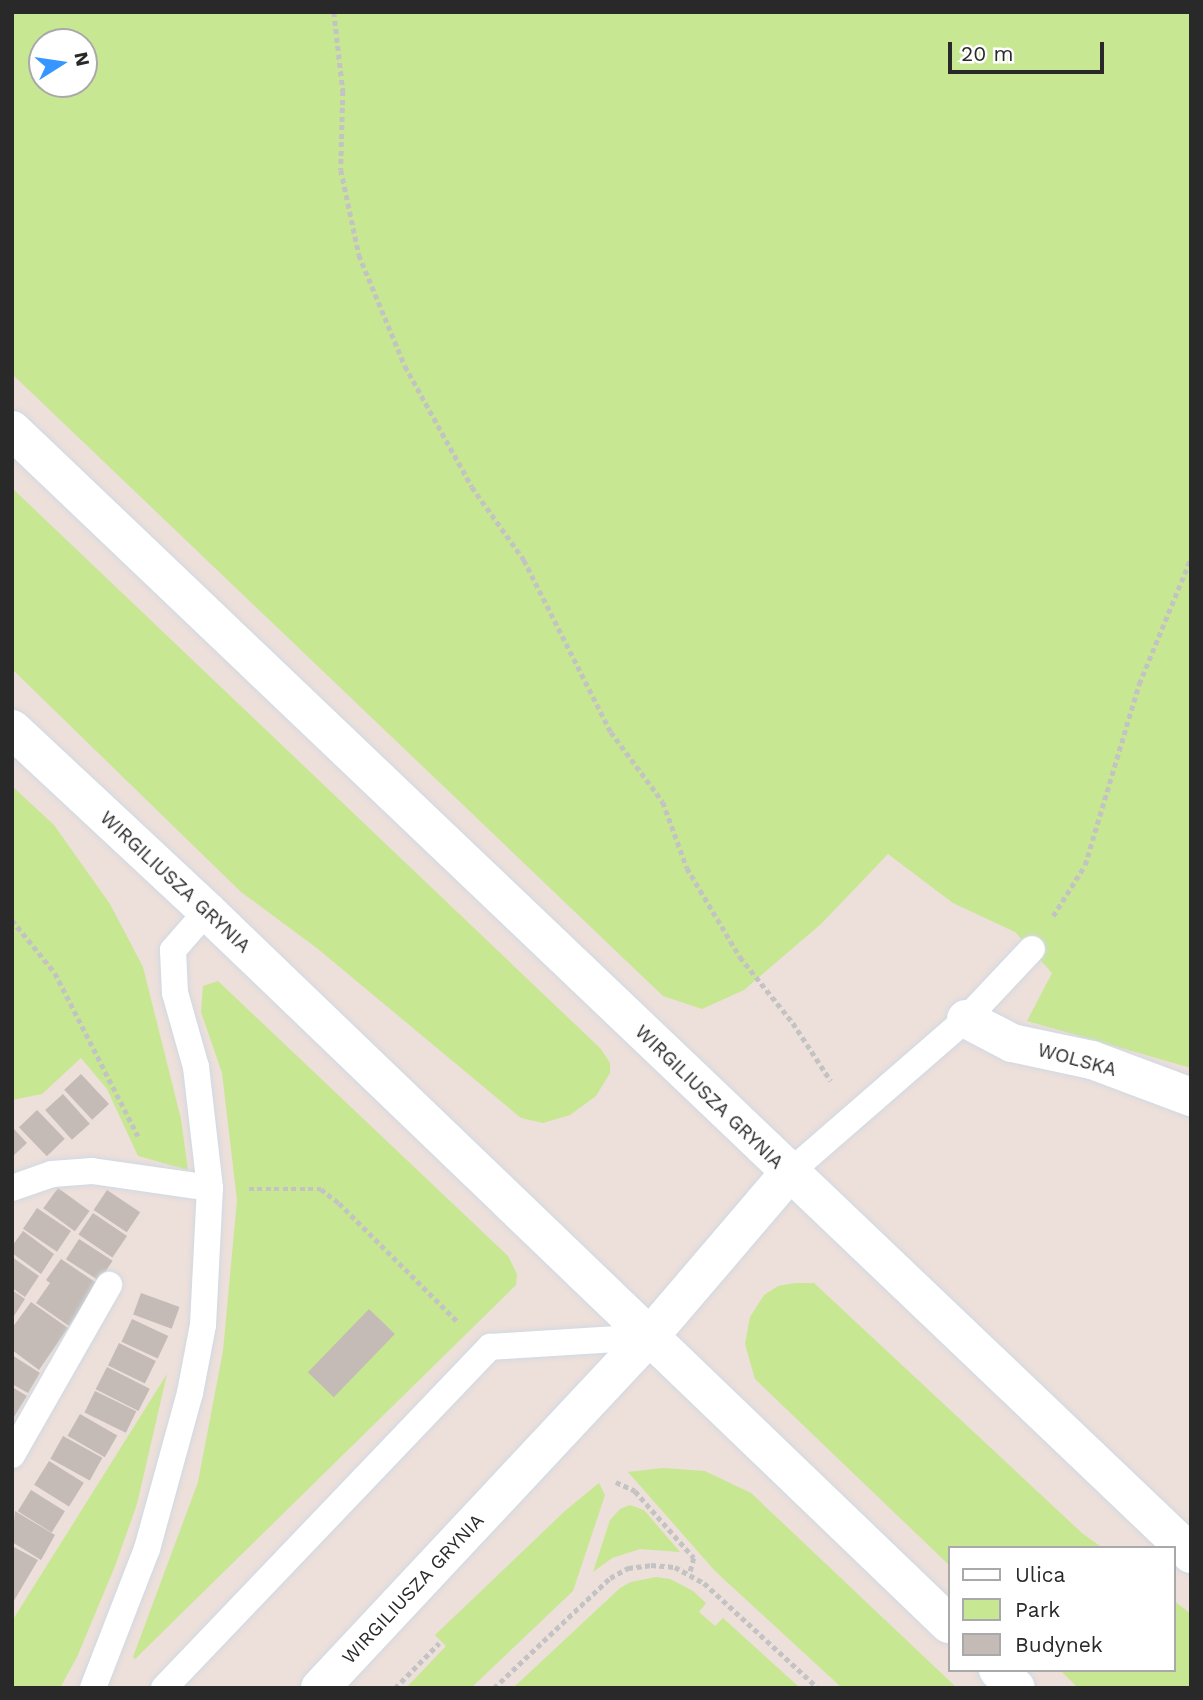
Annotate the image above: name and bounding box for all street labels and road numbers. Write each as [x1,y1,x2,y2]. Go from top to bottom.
street label: WIRGILIUSZA GRYNIA [95,806,255,958]
street label: WIRGILIUSZA GRYNIA [630,1020,788,1174]
street label: WOLSKA [1035,1039,1119,1081]
street label: WIRGILIUSZA GRYNIA [337,1509,489,1669]

